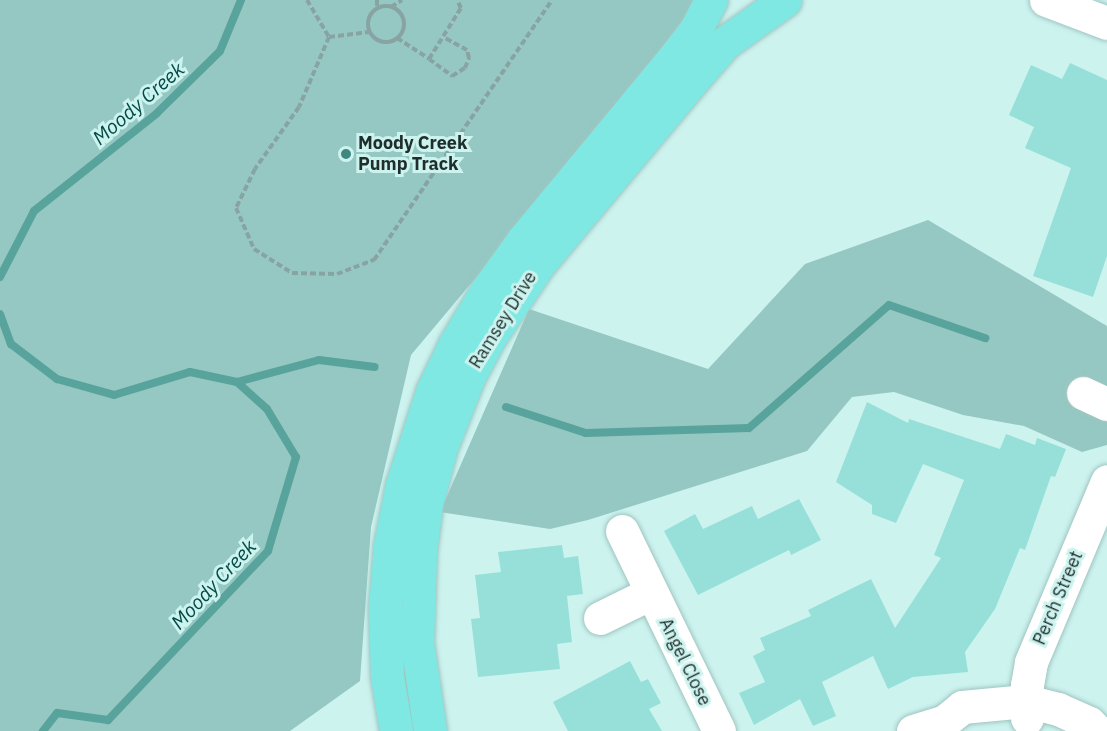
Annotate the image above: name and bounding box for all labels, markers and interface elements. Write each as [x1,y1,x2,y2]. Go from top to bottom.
water label: Moody Creek [87,57,189,149]
place label: Moody Creek Pump Track [358,133,467,176]
marker: Moody Creek Pump Track [339,147,353,161]
street label: Ramsey Drive [465,268,541,372]
water label: Moody Creek [165,534,261,634]
street label: Perch Street [1029,548,1087,648]
street label: Angel Close [654,615,716,709]

